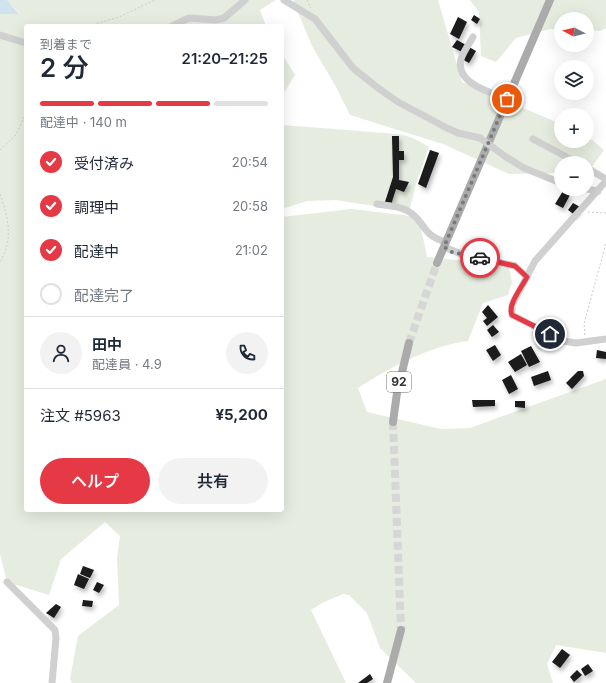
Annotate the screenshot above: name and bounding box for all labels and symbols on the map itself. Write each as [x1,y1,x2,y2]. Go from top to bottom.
north arrow [554,12,594,52]
pin [490,82,524,116]
courier [460,238,500,278]
pin [533,317,567,351]
road number: 92 [387,372,411,392]

